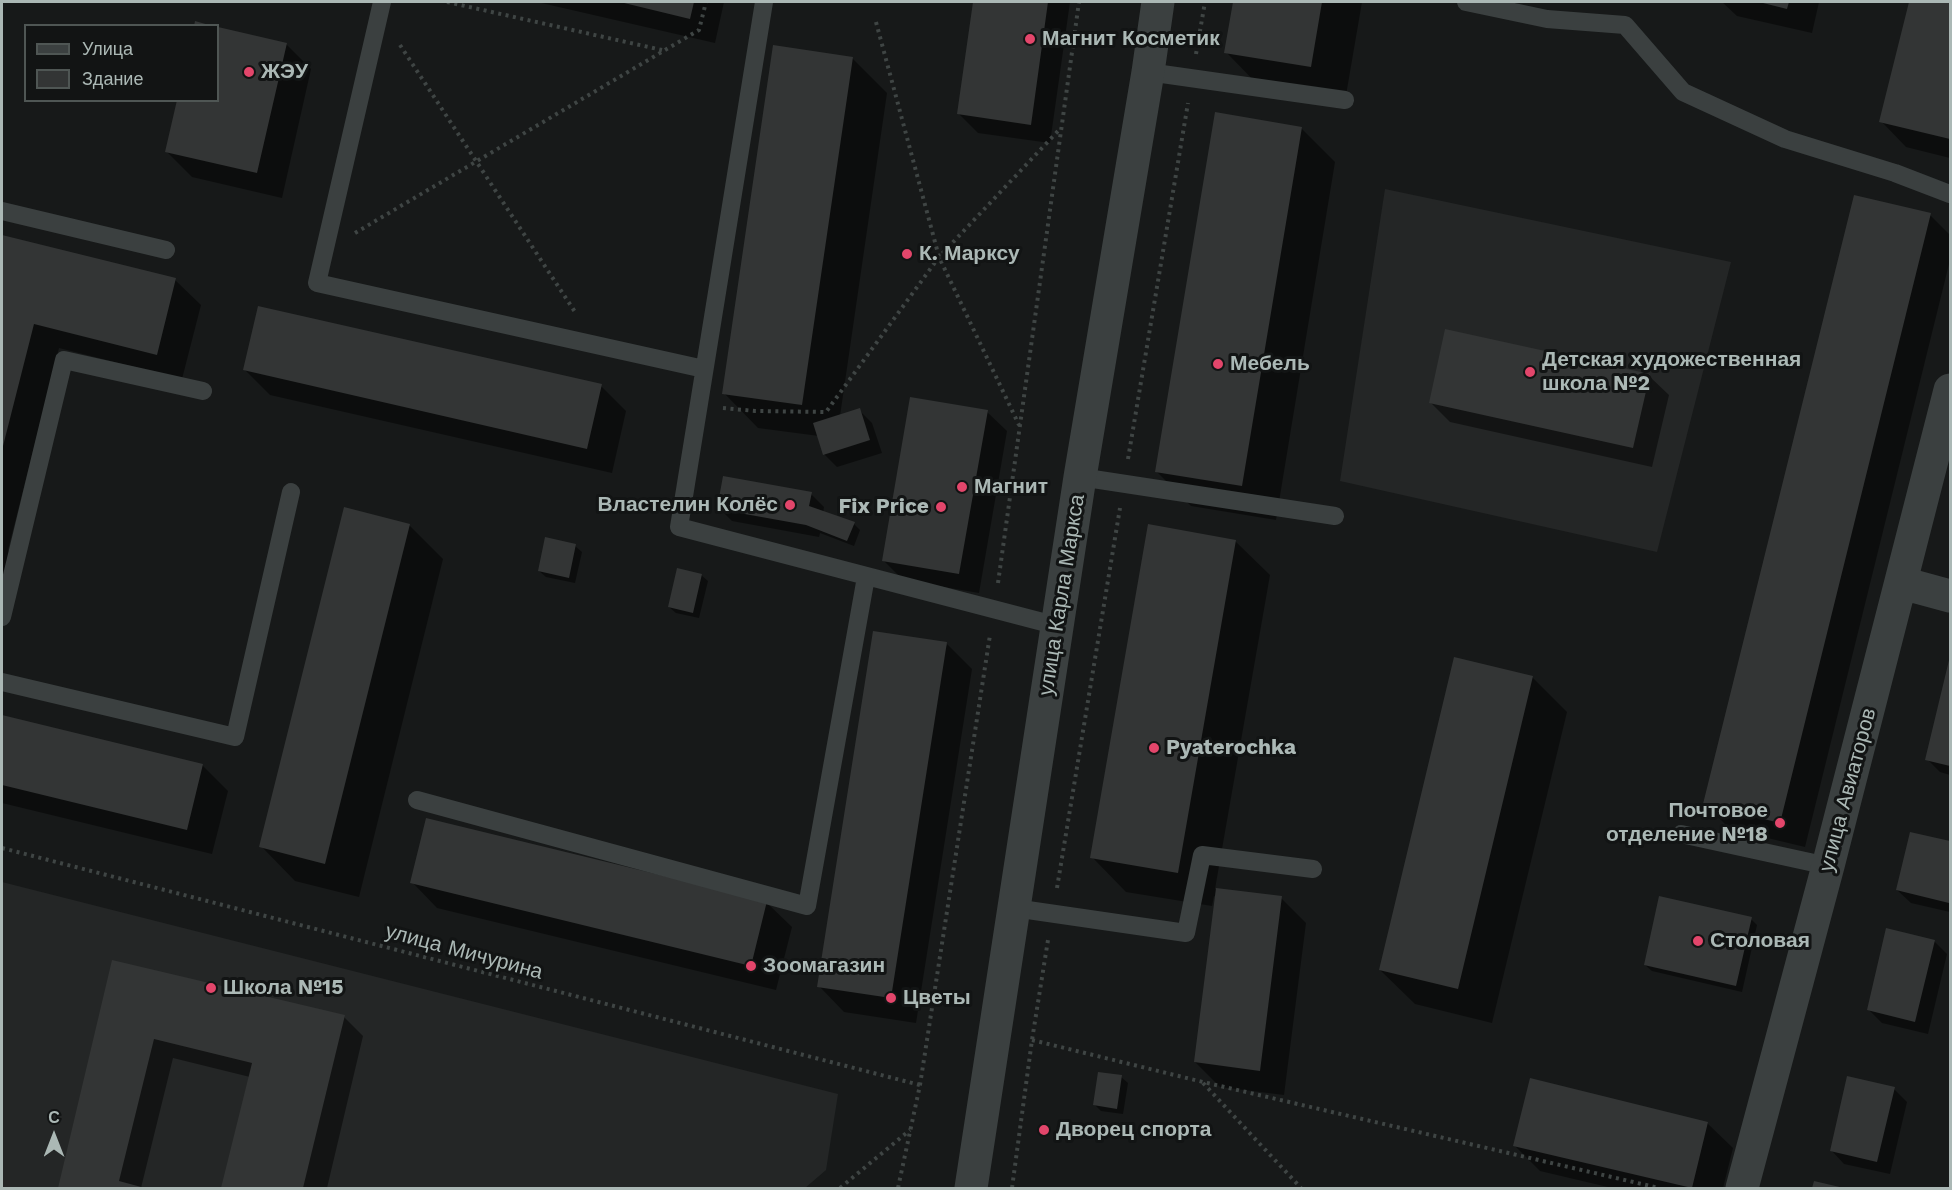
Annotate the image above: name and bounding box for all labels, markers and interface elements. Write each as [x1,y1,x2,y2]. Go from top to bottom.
legend [24,24,219,102]
place label: Магнит Косметик [1042,26,1220,52]
marker: Магнит Косметик [1023,32,1037,46]
text: Улица [82,38,133,59]
place label: ЖЭУ [261,59,308,85]
marker: ЖЭУ [242,65,256,79]
text: Здание [82,68,143,89]
place label: К. Марксу [919,241,1020,267]
marker: К. Марксу [900,247,914,261]
place label: Детская художественная школа №2 [1542,347,1801,397]
place label: Мебель [1230,351,1310,377]
marker: Мебель [1211,357,1225,371]
marker: Детская художественная школа №2 [1523,365,1537,379]
place label: Магнит [974,474,1048,500]
marker: Магнит [955,480,969,494]
place label: Властелин Колёс [597,492,778,518]
street label: улица Карла Маркса [1034,493,1090,697]
place label: Fix Price [838,494,929,520]
marker: Властелин Колёс [783,498,797,512]
marker: Fix Price [934,500,948,514]
street label: улица Авиаторов [1814,705,1882,875]
place label: Pyaterochka [1166,735,1296,761]
marker: Pyaterochka [1147,741,1161,755]
place label: Почтовое отделение №18 [1606,798,1768,848]
marker: Почтовое отделение №18 [1773,816,1787,830]
street label: улица Мичурина [382,919,546,985]
place label: Столовая [1710,928,1810,954]
marker: Столовая [1691,934,1705,948]
place label: Зоомагазин [763,953,885,979]
marker: Зоомагазин [744,959,758,973]
place label: Школа №15 [223,975,343,1001]
marker: Школа №15 [204,981,218,995]
place label: Цветы [903,985,971,1011]
marker: Цветы [884,991,898,1005]
north arrow [24,1106,84,1166]
text: С [48,1108,60,1127]
place label: Дворец спорта [1056,1117,1212,1143]
marker: Дворец спорта [1037,1123,1051,1137]

